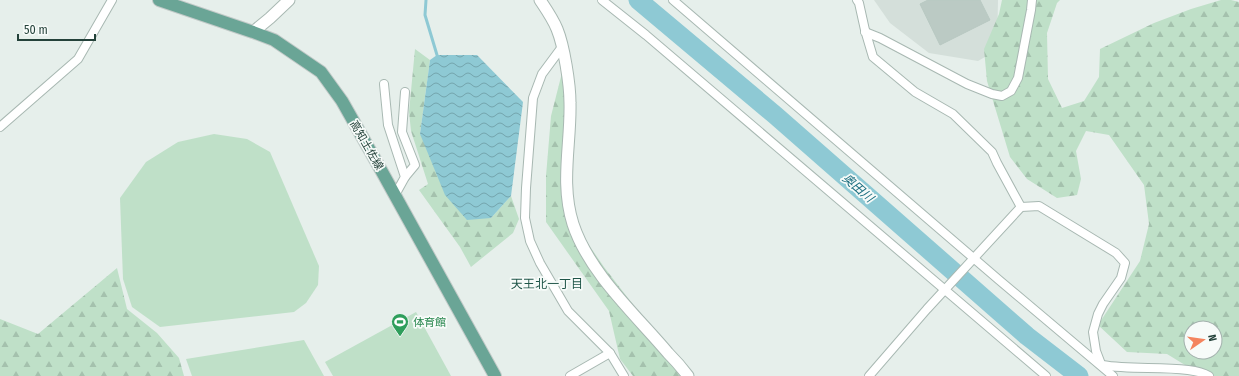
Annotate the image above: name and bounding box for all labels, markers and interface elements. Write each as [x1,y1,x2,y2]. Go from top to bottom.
scale bar [18,16,95,42]
text: 50 m [24,23,48,37]
street label: 高知土佐線 [347,118,386,172]
water label: 奥田川 [840,171,878,206]
district label: 天王北一丁目 [511,277,583,291]
sports icon: 体育館 [390,312,410,337]
place label: 体育館 [413,316,446,329]
north arrow [1183,320,1223,360]
text: N [1205,333,1219,343]

